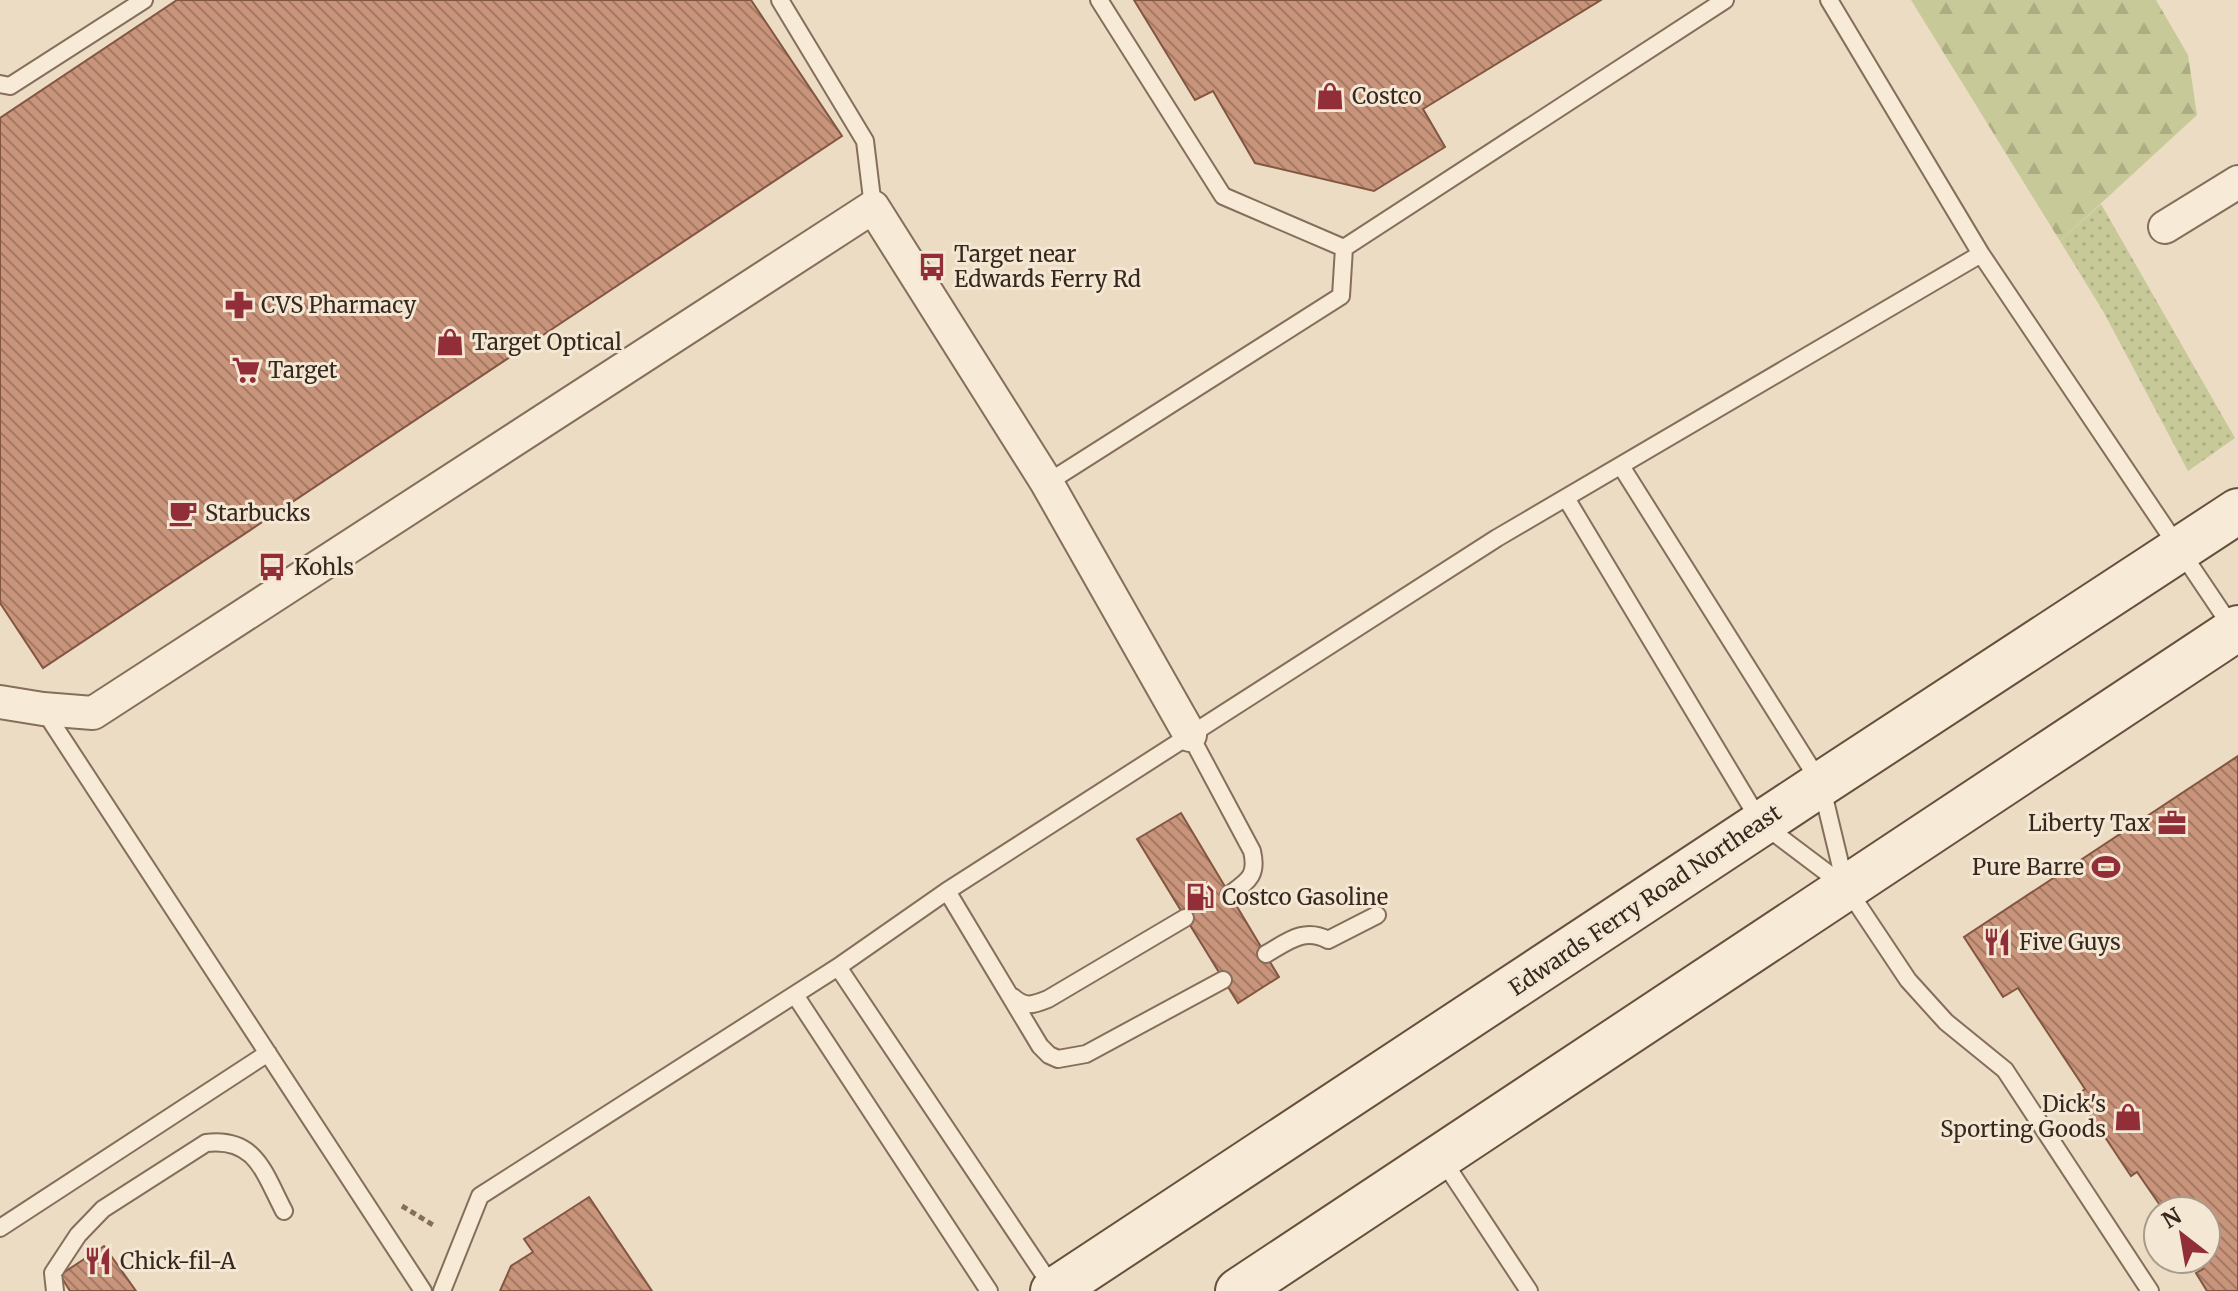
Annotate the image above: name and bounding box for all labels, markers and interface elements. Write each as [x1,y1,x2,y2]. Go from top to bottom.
shop icon: Costco [1315,81,1345,111]
place label: Costco [1352,82,1422,110]
place label: Target near Edwards Ferry Rd [954,240,1141,293]
bus stop icon: Target near Edwards Ferry Rd [917,252,947,282]
pharmacy icon: CVS Pharmacy [224,290,254,320]
place label: CVS Pharmacy [261,291,416,319]
shop icon: Target Optical [435,327,465,357]
place label: Target Optical [472,328,622,356]
supermarket icon: Target [231,355,261,385]
place label: Target [268,356,338,384]
cafe icon: Starbucks [168,498,198,528]
place label: Starbucks [205,499,310,527]
bus stop icon: Kohls [257,552,287,582]
place label: Kohls [294,553,354,581]
street label: Edwards Ferry Road Northeast [1504,798,1787,1002]
office icon: Liberty Tax [2157,808,2187,838]
place label: Liberty Tax [2028,809,2150,837]
sports icon: Pure Barre [2091,852,2121,882]
place label: Pure Barre [1972,853,2084,881]
fuel station icon: Costco Gasoline [1185,882,1215,912]
place label: Costco Gasoline [1222,883,1388,911]
restaurant icon: Five Guys [1982,927,2012,957]
place label: Five Guys [2019,928,2121,956]
place label: Dick's Sporting Goods [1940,1090,2106,1143]
shop icon: Dick's Sporting Goods [2113,1102,2143,1132]
north arrow [2142,1195,2222,1275]
text: N [2157,1201,2187,1234]
restaurant icon: Chick-fil-A [83,1246,113,1276]
place label: Chick-fil-A [120,1247,236,1275]

